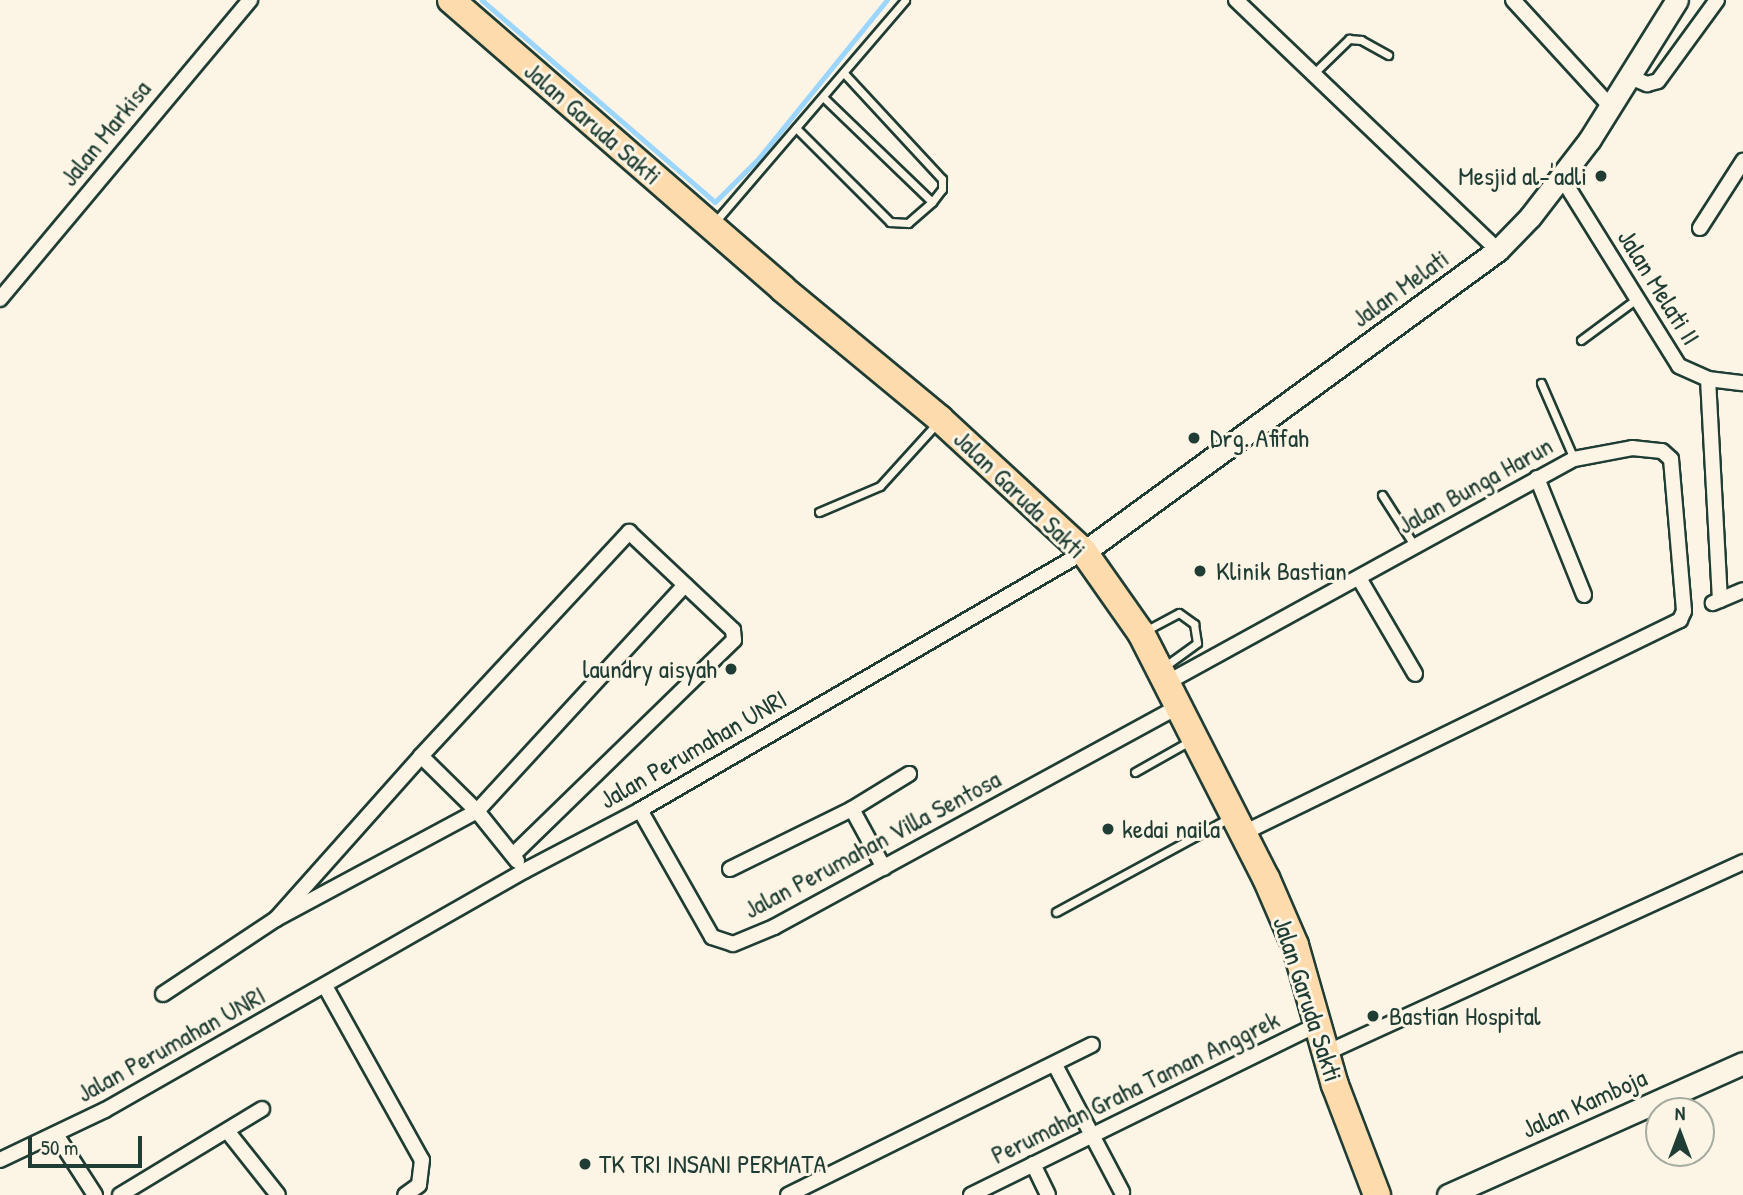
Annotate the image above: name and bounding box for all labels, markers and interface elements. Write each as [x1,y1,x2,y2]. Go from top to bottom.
street label: Jalan Garuda Sakti [518,55,668,191]
street label: Jalan Markisa [53,74,157,192]
place label: Mesjid al-'adli [1458,160,1587,192]
marker: Mesjid al-'adli [1593,168,1609,184]
street label: Jalan Melati II [1611,223,1707,351]
street label: Jalan Melati [1345,242,1455,334]
place label: Drg. Afifah [1210,422,1309,454]
street label: Jalan Garuda Sakti [947,423,1093,565]
marker: Drg. Afifah [1184,428,1204,448]
street label: Jalan Bunga Harun [1392,430,1558,540]
place label: Klinik Bastian [1216,555,1347,587]
marker: Klinik Bastian [1190,561,1210,581]
place label: laundry aisyah [582,653,717,685]
marker: laundry aisyah [723,661,739,677]
street label: Jalan Perumahan UNRI [594,683,792,815]
street label: Jalan Perumahan Villa Sentosa [738,763,1006,925]
place label: kedai naila [1122,813,1220,845]
marker: kedai naila [1100,821,1116,837]
street label: Jalan Garuda Sakti [1267,913,1349,1085]
street label: Jalan Perumahan UNRI [71,979,271,1109]
place label: Bastian Hospital [1389,1000,1541,1032]
street label: Perumahan Graha Taman Anggrek [986,1004,1284,1170]
marker: Bastian Hospital [1363,1006,1383,1026]
street label: Jalan Kamboja [1517,1062,1651,1144]
north arrow [1645,1097,1715,1167]
text: N [1675,1100,1685,1126]
scale bar [32,1122,145,1166]
text: 50 m [41,1133,78,1162]
place label: TK TRI INSANI PERMATA [599,1148,826,1180]
marker: TK TRI INSANI PERMATA [577,1156,593,1172]

